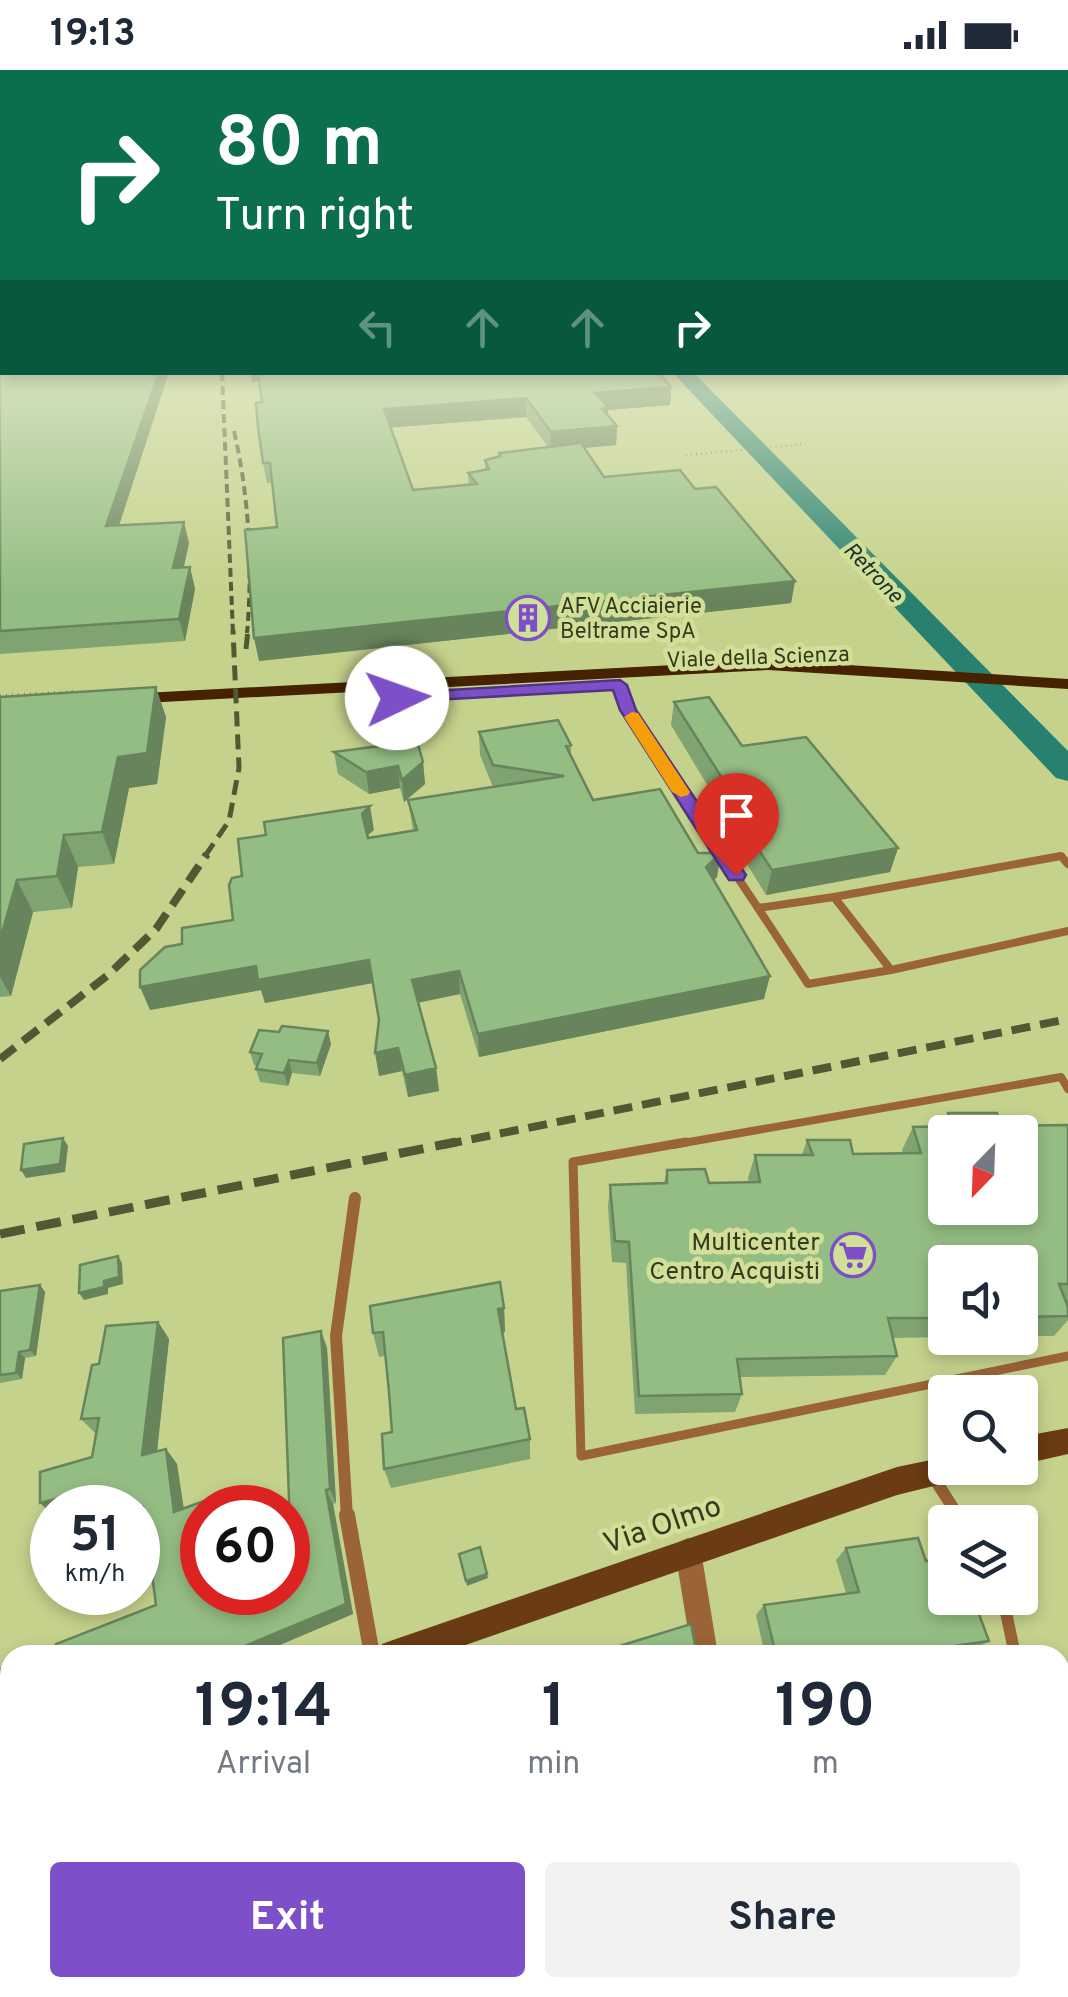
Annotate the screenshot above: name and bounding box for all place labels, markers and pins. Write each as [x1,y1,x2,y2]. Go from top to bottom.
place label: AFV Acciaierie Beltrame SpA [560,594,702,646]
building icon: AFV Acciaierie Beltrame SpA [505,595,551,641]
pin [694,773,779,876]
place label: Multicenter Centro Acquisti [649,1228,820,1289]
supermarket icon: Multicenter Centro Acquisti [830,1232,876,1278]

